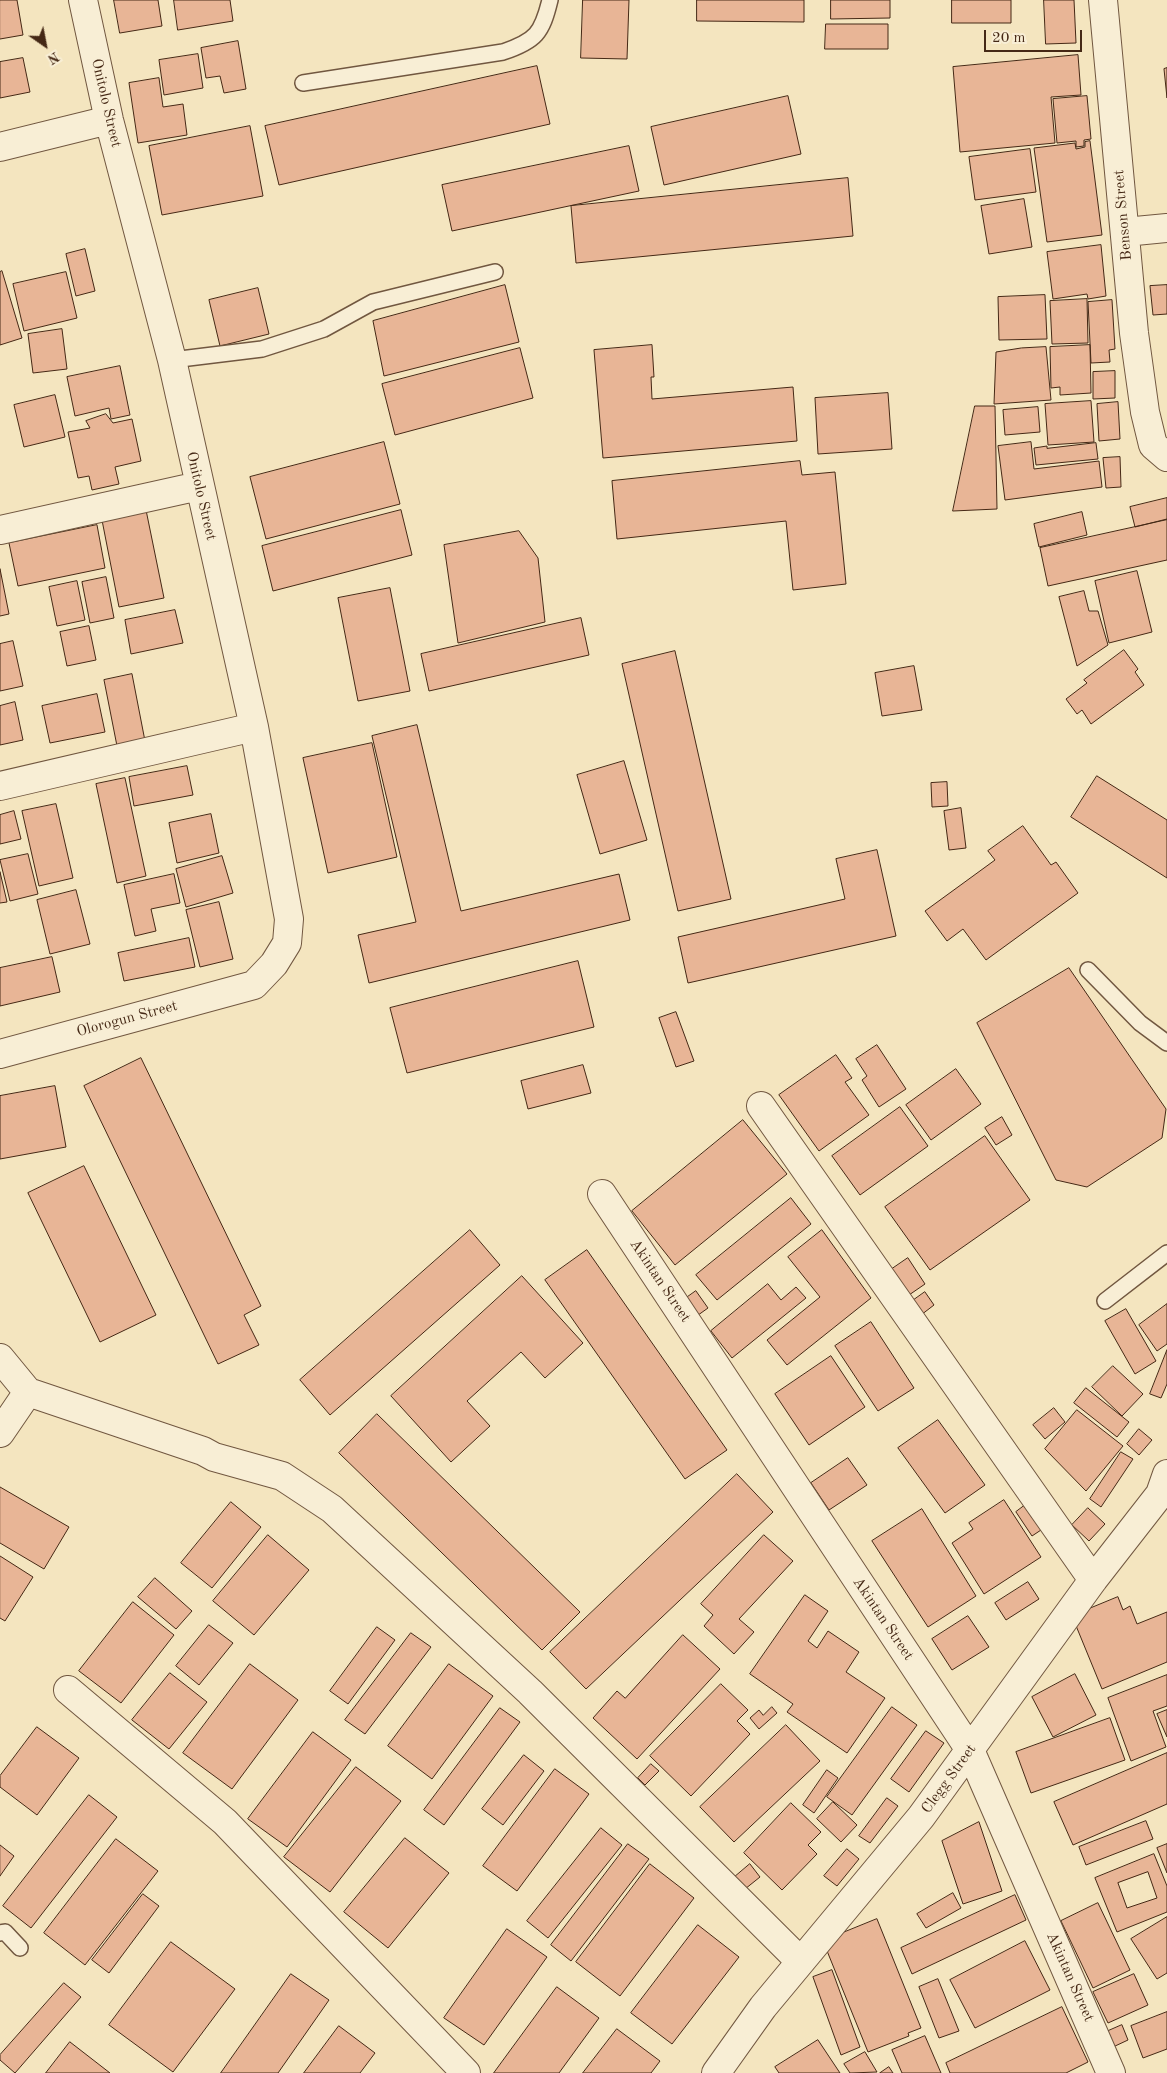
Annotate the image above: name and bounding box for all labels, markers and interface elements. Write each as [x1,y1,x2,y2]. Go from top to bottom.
north arrow [20,20,70,70]
scale bar [987,20,1084,52]
text: 20 m [992,31,1026,46]
text: N [45,49,61,66]
street label: Onitolo Street [87,57,125,149]
street label: Benson Street [1110,169,1136,261]
street label: Onitolo Street [182,450,220,542]
street label: Olorogun Street [75,997,179,1041]
street label: Akintan Street [626,1236,694,1326]
street label: Akintan Street [849,1574,917,1664]
street label: Clegg Street [918,1741,980,1817]
street label: Akintan Street [1042,1929,1098,2025]

